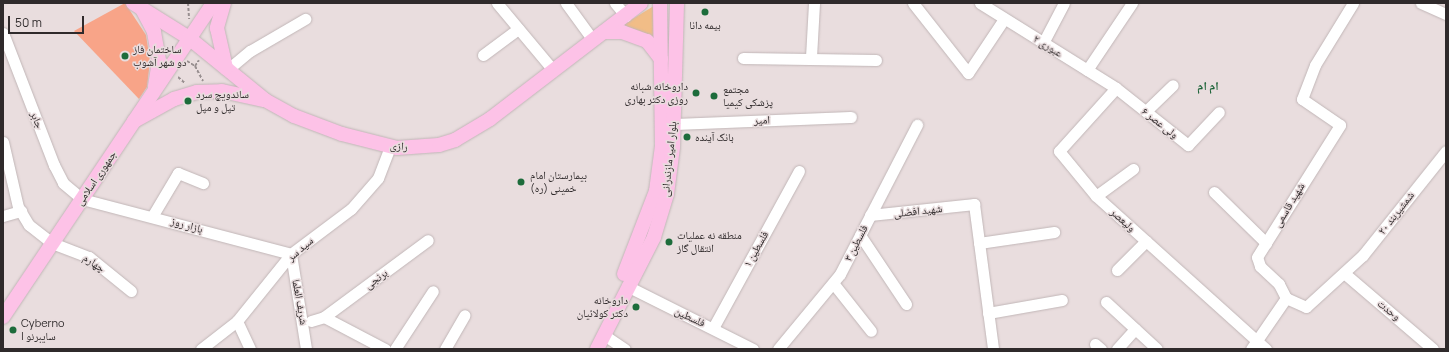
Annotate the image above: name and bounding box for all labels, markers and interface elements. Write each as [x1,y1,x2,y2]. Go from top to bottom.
marker: بیمه دانا [700,7,710,17]
scale bar [10,8,86,34]
text: 50 m [15,14,42,31]
place label: بیمه دانا [689,18,721,32]
street label: عبوری ۲ [1031,32,1065,60]
place label: ساختمان فاز دو شهر آشوب [133,43,186,69]
marker: ساختمان فاز دو شهر آشوب [120,51,130,61]
district label: ام ام [1197,79,1219,93]
place label: داروخانه شبانه روزی دکتر بهاری [625,80,688,106]
place label: مجتمع پزشکی کیمیا [723,83,773,109]
place label: ساندویچ سرد تپل و مپل [196,88,249,114]
marker: داروخانه شبانه روزی دکتر بهاری [691,88,701,98]
marker: مجتمع پزشکی کیمیا [708,90,720,102]
marker: ساندویچ سرد تپل و مپل [183,96,193,106]
street label: ولی عصر ۶ [1139,105,1181,141]
street label: جابر [28,110,46,130]
street label: امیر [754,113,770,127]
street label: بلوار امیر مازندرانی [658,121,680,197]
place label: بانک آینده [695,130,734,144]
marker: بانک آینده [682,132,692,142]
street label: رازی [390,139,408,153]
street label: جمهوری اسلامی [73,148,119,208]
place label: بیمارستان امام خمینی (ره) [530,169,587,195]
marker: بیمارستان امام خمینی (ره) [515,176,527,188]
street label: شهید قاسمی [1271,180,1307,230]
street label: شمشیربند ۲۰ [1375,189,1417,237]
street label: شهید افضلی [893,202,943,220]
street label: ولیعصر [1108,205,1138,235]
street label: بازار روز [169,214,205,236]
street label: فلسطین ۳ [841,223,871,263]
place label: منطقه نه عملیات انتقال گاز [677,229,742,255]
street label: فلسطین ۱ [741,229,771,269]
street label: سید سر [284,234,316,264]
marker: منطقه نه عملیات انتقال گاز [664,237,674,247]
street label: چهارم [81,251,107,275]
street label: برنجی [362,266,390,292]
street label: شریف العلما [289,278,311,326]
place label: داروخانه دکتر کولائیان [577,294,628,320]
street label: وحدت [1375,297,1403,323]
marker: داروخانه دکتر کولائیان [631,302,641,312]
street label: فلسطین [673,304,707,330]
place label: Cyberno | سایبرنو [21,317,65,343]
marker: Cyberno | سایبرنو [8,325,18,335]

